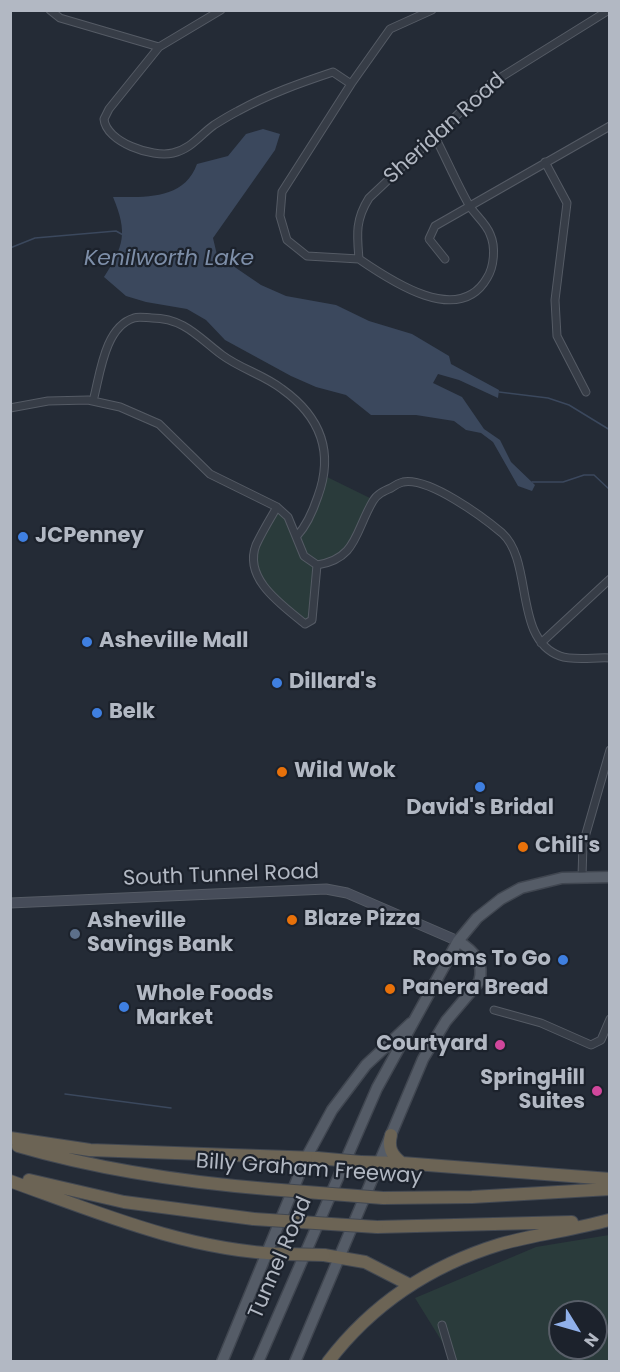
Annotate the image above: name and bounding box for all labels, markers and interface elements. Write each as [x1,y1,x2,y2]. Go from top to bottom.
street label: Sheridan Road [379,68,511,190]
water label: Kenilworth Lake [84,246,254,272]
place label: JCPenney [35,524,144,550]
marker: JCPenney [16,530,30,544]
place label: Asheville Mall [99,629,248,655]
marker: Asheville Mall [80,635,94,649]
place label: Dillard's [289,670,377,696]
marker: Dillard's [270,676,284,690]
place label: Belk [109,700,155,726]
marker: Belk [90,706,104,720]
place label: Wild Wok [294,759,396,785]
marker: Wild Wok [275,765,289,779]
marker: David's Bridal [473,780,487,794]
place label: David's Bridal [406,796,554,822]
place label: Chili's [535,834,600,860]
marker: Chili's [516,840,530,854]
street label: South Tunnel Road [123,860,319,892]
place label: Blaze Pizza [304,907,420,933]
place label: Asheville Savings Bank [87,909,233,959]
marker: Blaze Pizza [285,913,299,927]
marker: Asheville Savings Bank [68,927,82,941]
place label: Rooms To Go [413,947,551,973]
marker: Rooms To Go [556,953,570,967]
place label: Panera Bread [402,976,548,1002]
place label: Whole Foods Market [136,982,273,1032]
marker: Panera Bread [383,982,397,996]
marker: Whole Foods Market [117,1000,131,1014]
place label: Courtyard [376,1032,488,1058]
marker: Courtyard [493,1038,507,1052]
place label: SpringHill Suites [480,1066,585,1116]
marker: SpringHill Suites [590,1084,604,1098]
street label: Billy Graham Freeway [195,1150,423,1190]
street label: Tunnel Road [244,1193,318,1323]
north arrow [548,1300,608,1360]
text: N [578,1328,604,1352]

